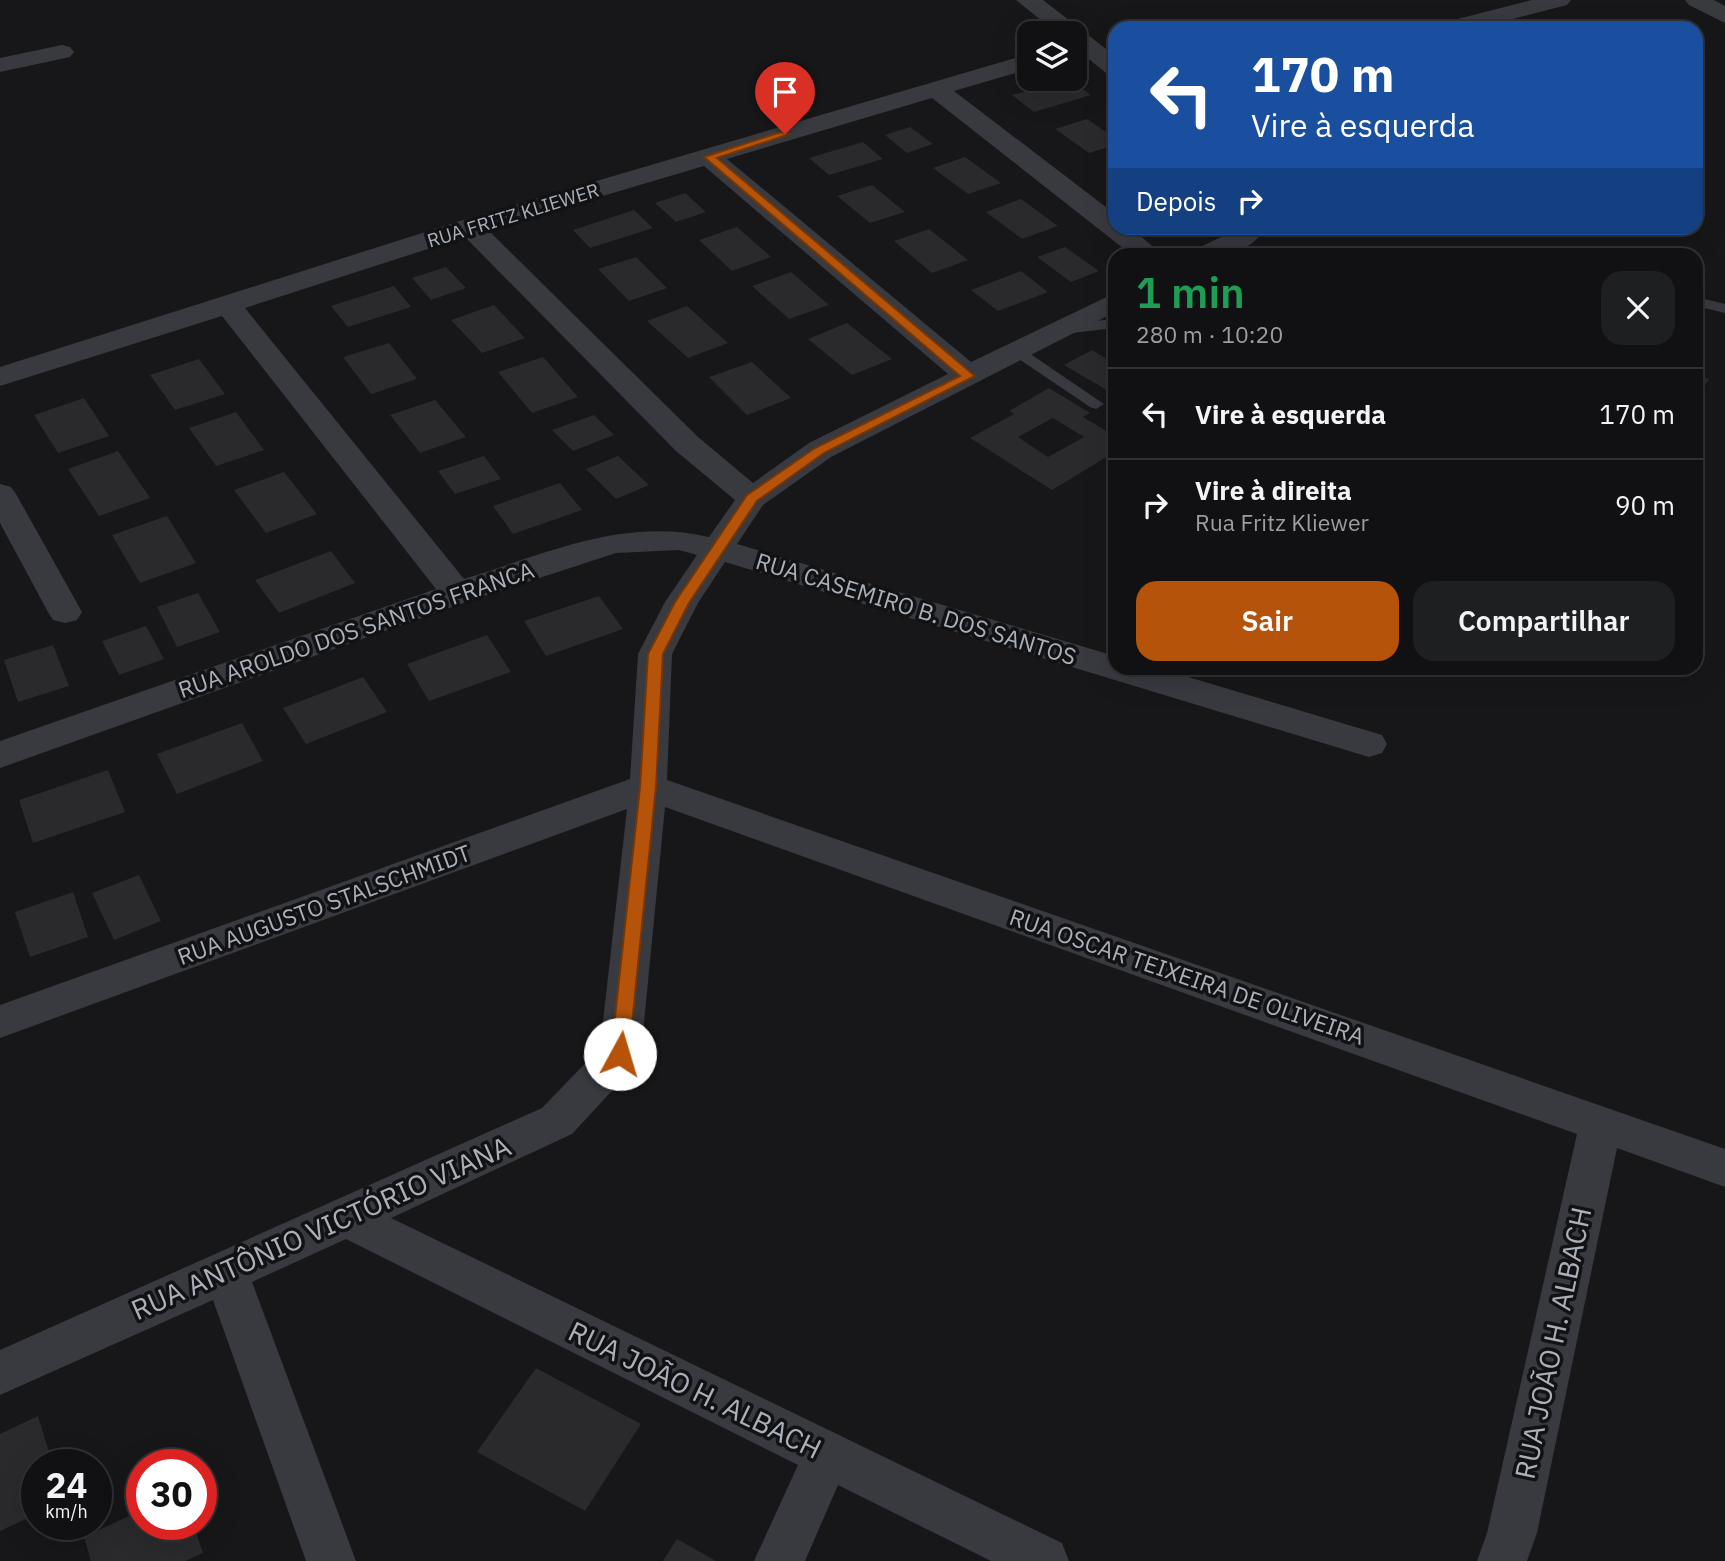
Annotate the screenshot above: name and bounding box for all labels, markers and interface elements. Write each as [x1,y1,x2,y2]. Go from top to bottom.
map controls [1017,21,1087,91]
button: layers [1017,21,1087,91]
text: 170 m [1251,42,1395,105]
icon: left [1136,49,1227,140]
pin [755,62,815,134]
icon: arrive [766,73,804,111]
text: Vire à esquerda [1251,104,1475,146]
street label: RUA FRITZ KLIEWER [424,177,602,253]
icon: right [1231,182,1269,220]
text: Depois [1136,184,1217,218]
text: 1 min [1136,265,1245,320]
button: close [1601,271,1675,345]
text: 280 m · 10:20 [1136,319,1283,349]
icon: left [1136,395,1174,433]
text: Vire à esquerda [1195,397,1386,431]
text: 170 m [1599,397,1675,431]
text: Vire à direita [1195,473,1352,507]
icon: right [1136,486,1174,524]
text: 90 m [1615,488,1675,522]
text: Rua Fritz Kliewer [1195,507,1369,537]
street label: RUA CASEMIRO B. DOS SANTOS [753,545,1080,671]
street label: RUA AROLDO DOS SANTOS FRANCA [174,554,538,704]
button: Sair [1136,581,1399,661]
button: Compartilhar [1413,581,1675,661]
street label: RUA AUGUSTO STALSCHMIDT [173,837,474,971]
street label: RUA OSCAR TEIXEIRA DE OLIVEIRA [1006,901,1369,1051]
position arrow [583,1017,657,1091]
street label: RUA ANTÔNIO VICTÓRIO VIANA [125,1127,516,1328]
street label: RUA JOÃO H. ALBACH [1506,1204,1599,1482]
street label: RUA JOÃO H. ALBACH [563,1312,828,1467]
speed limit sign: 30 [126,1449,217,1540]
text: 24 [45,1462,88,1508]
text: km/h [45,1500,88,1523]

